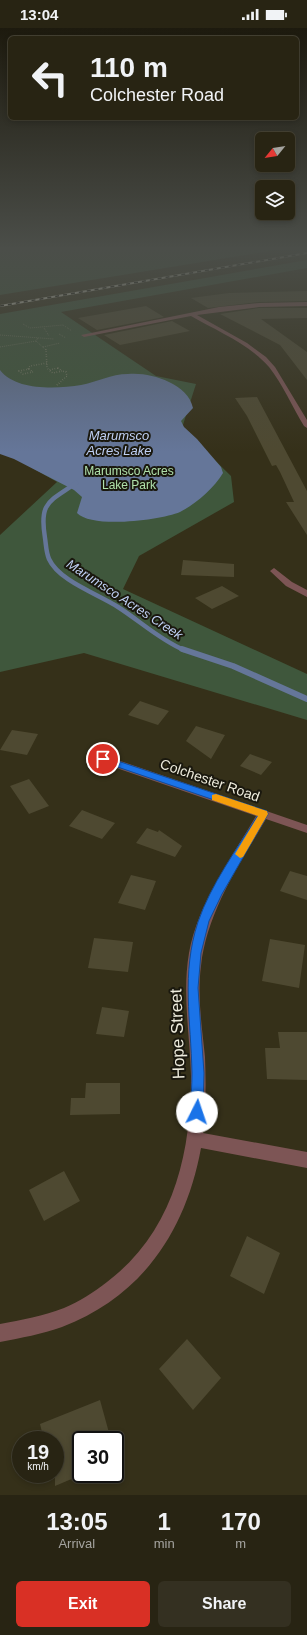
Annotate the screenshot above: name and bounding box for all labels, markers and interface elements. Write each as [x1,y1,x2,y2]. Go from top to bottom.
text: 13:04 [20,6,58,23]
icon: left [24,52,76,104]
text: 110 m [90,52,168,83]
text: Colchester Road [90,85,224,105]
north arrow [255,132,295,172]
map controls [255,132,295,220]
button: layers [255,180,295,220]
water label: Marumsco Acres Lake [85,428,152,458]
park label: Marumsco Acres Lake Park [84,464,174,492]
water label: Marumsco Acres Creek [64,556,187,643]
pin [86,742,120,776]
icon: arrive [92,748,114,770]
street label: Colchester Road [158,755,262,805]
street label: Hope Street [166,988,189,1080]
position arrow [176,1091,218,1133]
speed limit sign: 30 [72,1431,124,1483]
text: 19 [27,1441,49,1463]
text: km/h [27,1461,49,1472]
text: 13:05 [46,1508,108,1535]
text: 1 [157,1508,171,1535]
text: 170 [221,1508,261,1535]
text: Arrival [58,1536,95,1551]
text: min [154,1536,175,1551]
text: m [235,1536,246,1551]
button: Exit [16,1581,150,1627]
button: Share [158,1581,291,1627]

